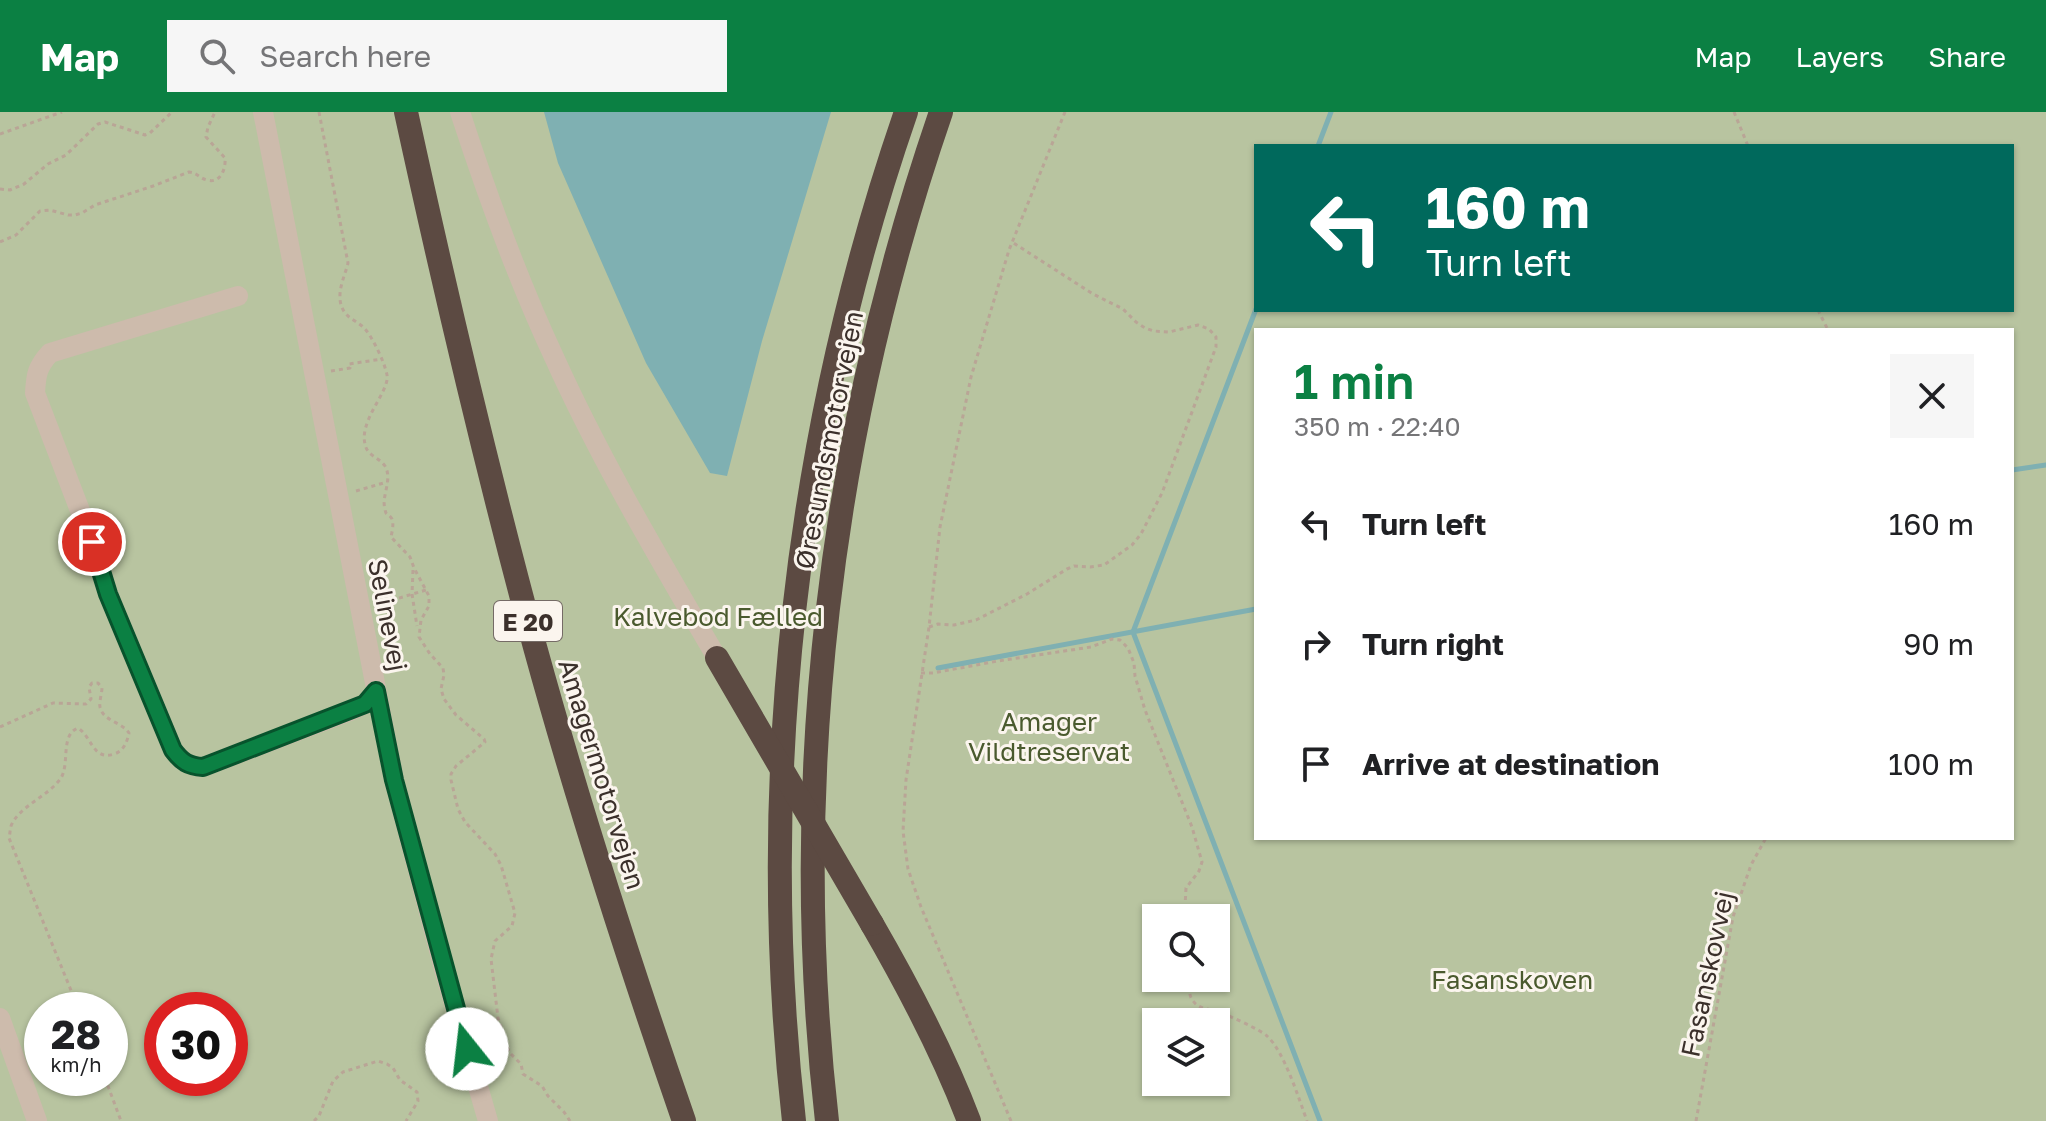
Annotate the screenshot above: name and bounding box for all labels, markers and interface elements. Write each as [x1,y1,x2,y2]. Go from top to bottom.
search box [167,20,727,92]
text: Map [40,34,119,79]
icon: search [195,34,239,78]
text: Search here [259,38,431,74]
text: Map [1694,40,1752,73]
text: Layers [1796,40,1884,73]
text: Share [1928,40,2006,73]
text: 160 m [1426,173,1590,240]
icon: left [1294,176,1398,280]
text: Turn left [1426,241,1572,284]
street label: Øresundsmotorvejen [789,308,869,572]
text: 1 min [1294,352,1414,410]
button: close [1890,354,1974,438]
text: 350 m · 22:40 [1294,411,1461,442]
icon: left [1294,502,1338,546]
text: Turn left [1362,506,1487,542]
text: 160 m [1889,506,1974,542]
pin [58,508,126,576]
icon: arrive [70,520,114,564]
street label: Selinevej [362,556,414,674]
road number: E 20 [494,601,562,641]
park label: Kalvebod Fælled [613,601,823,632]
icon: right [1294,622,1338,666]
text: Turn right [1362,626,1504,662]
text: 90 m [1903,626,1974,662]
street label: Amagermotorvejen [552,655,652,893]
park label: Amager Vildtreservat [968,706,1130,767]
icon: arrive [1294,742,1338,786]
text: Arrive at destination [1362,746,1659,782]
text: 100 m [1888,746,1974,782]
street label: Fasanskovvej [1674,888,1740,1060]
map controls [1142,904,1230,1096]
button: search [1142,904,1230,992]
park label: Fasanskoven [1431,964,1593,995]
speed limit sign: 30 [144,992,248,1096]
position arrow [425,1007,509,1091]
button: layers [1142,1008,1230,1096]
text: 28 [51,1010,101,1058]
text: km/h [51,1052,101,1076]

